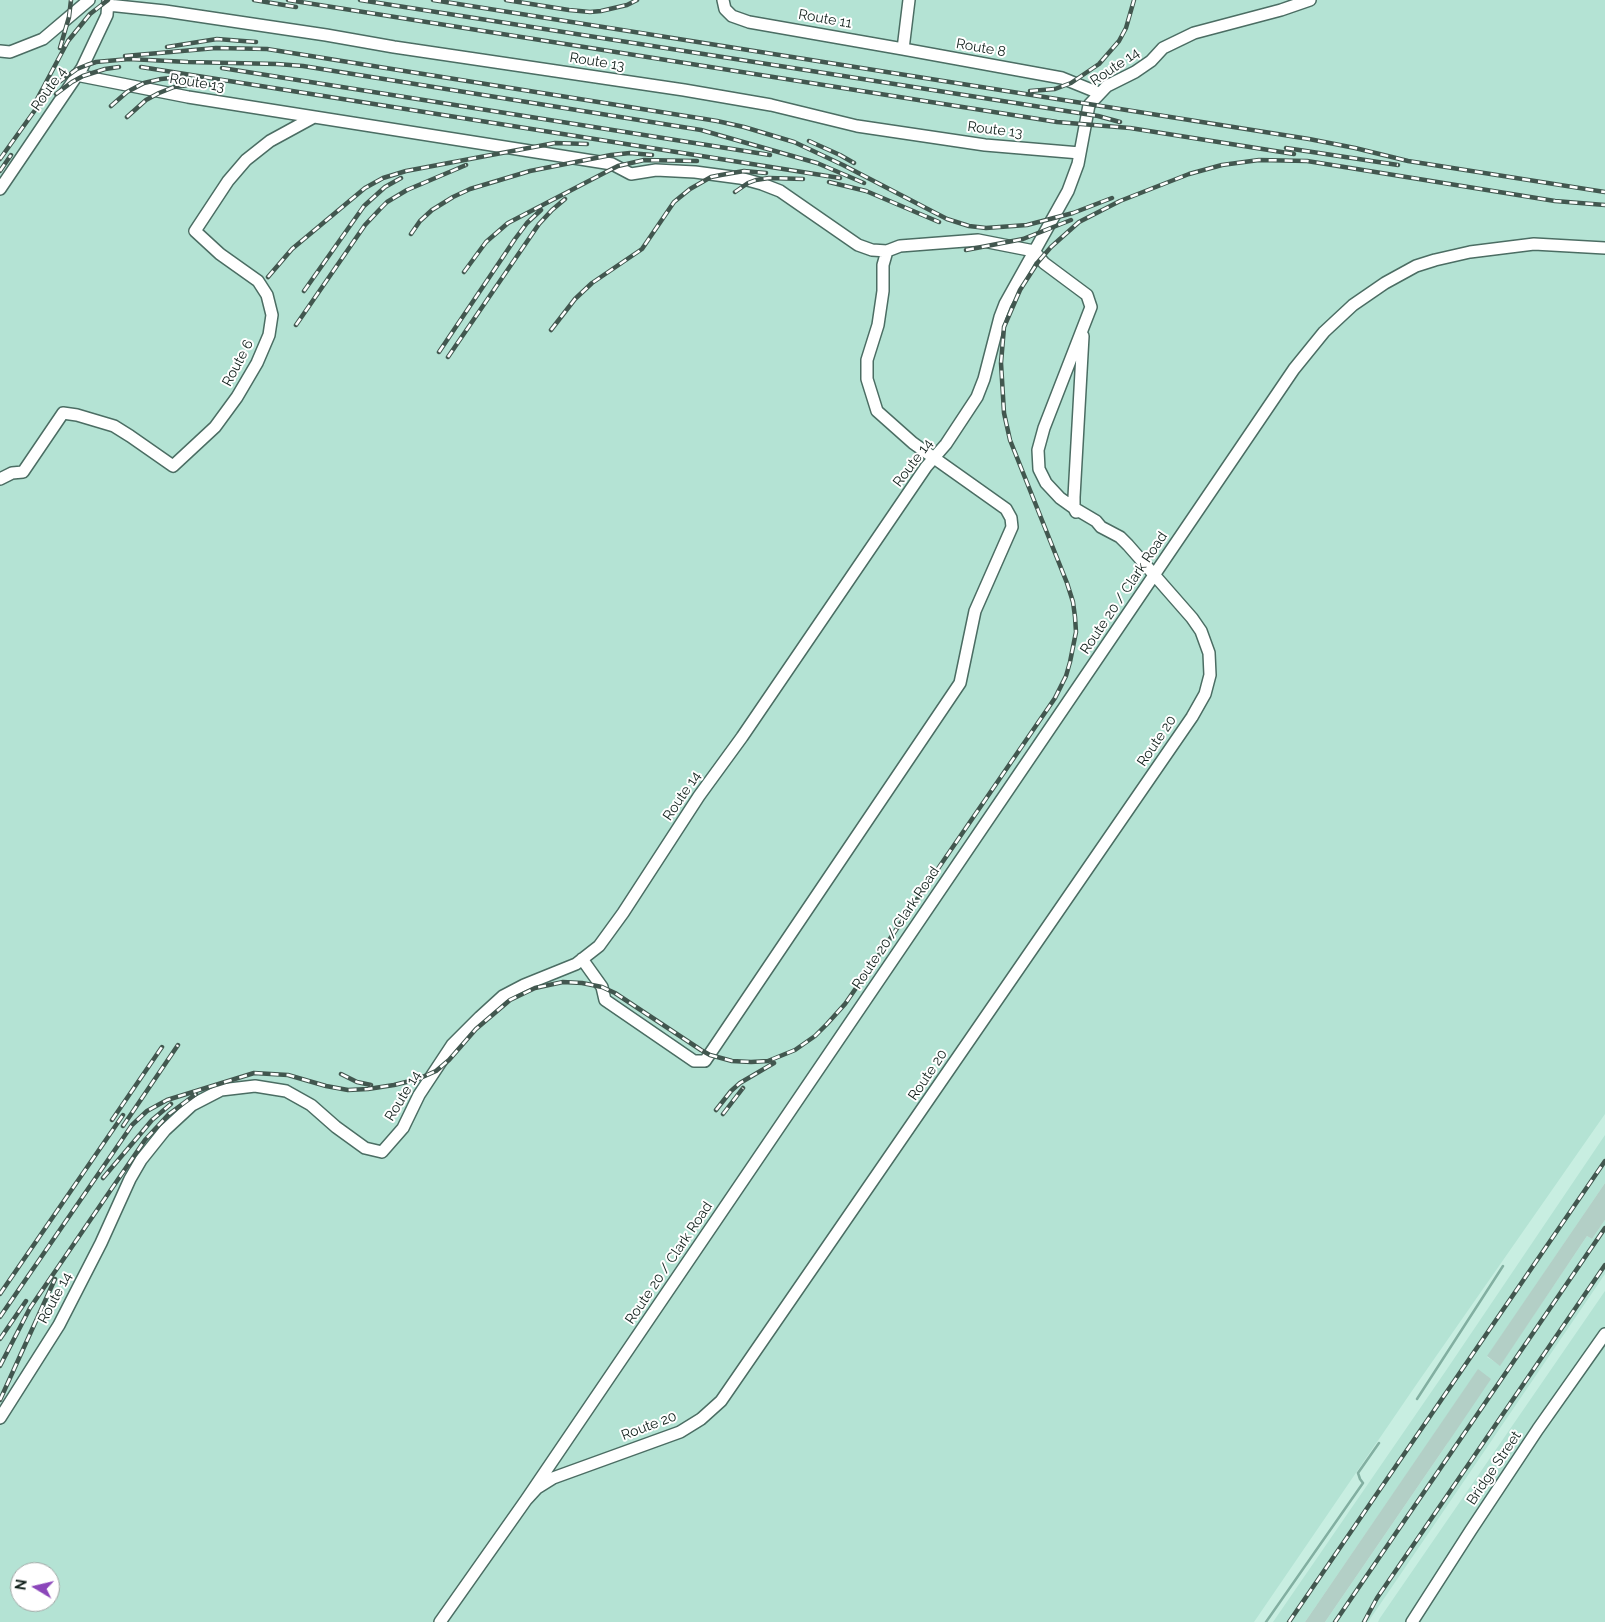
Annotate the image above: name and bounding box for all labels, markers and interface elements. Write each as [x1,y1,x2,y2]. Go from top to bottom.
street label: Route 11 [797,6,853,32]
street label: Route 8 [955,35,1007,61]
street label: Route 14 [1087,45,1143,89]
street label: Route 13 [568,49,626,75]
street label: Route 4 [28,64,70,114]
street label: Route 13 [168,70,226,96]
street label: Route 13 [966,118,1024,142]
street label: Route 6 [219,337,257,389]
street label: Route 14 [890,436,936,490]
street label: Route 20 / Clark Road [1077,529,1171,657]
street label: Route 20 [1134,712,1180,770]
street label: Route 14 [660,768,704,824]
street label: Route 20 / Clark Road [849,864,943,992]
street label: Route 20 [905,1046,951,1104]
street label: Route 14 [381,1068,425,1124]
street label: Route 20 / Clark Road [622,1199,716,1327]
street label: Route 14 [35,1270,75,1326]
street label: Route 20 [619,1408,679,1444]
street label: Bridge Street [1463,1428,1525,1508]
north arrow [10,1562,60,1612]
text: N [12,1578,30,1591]

